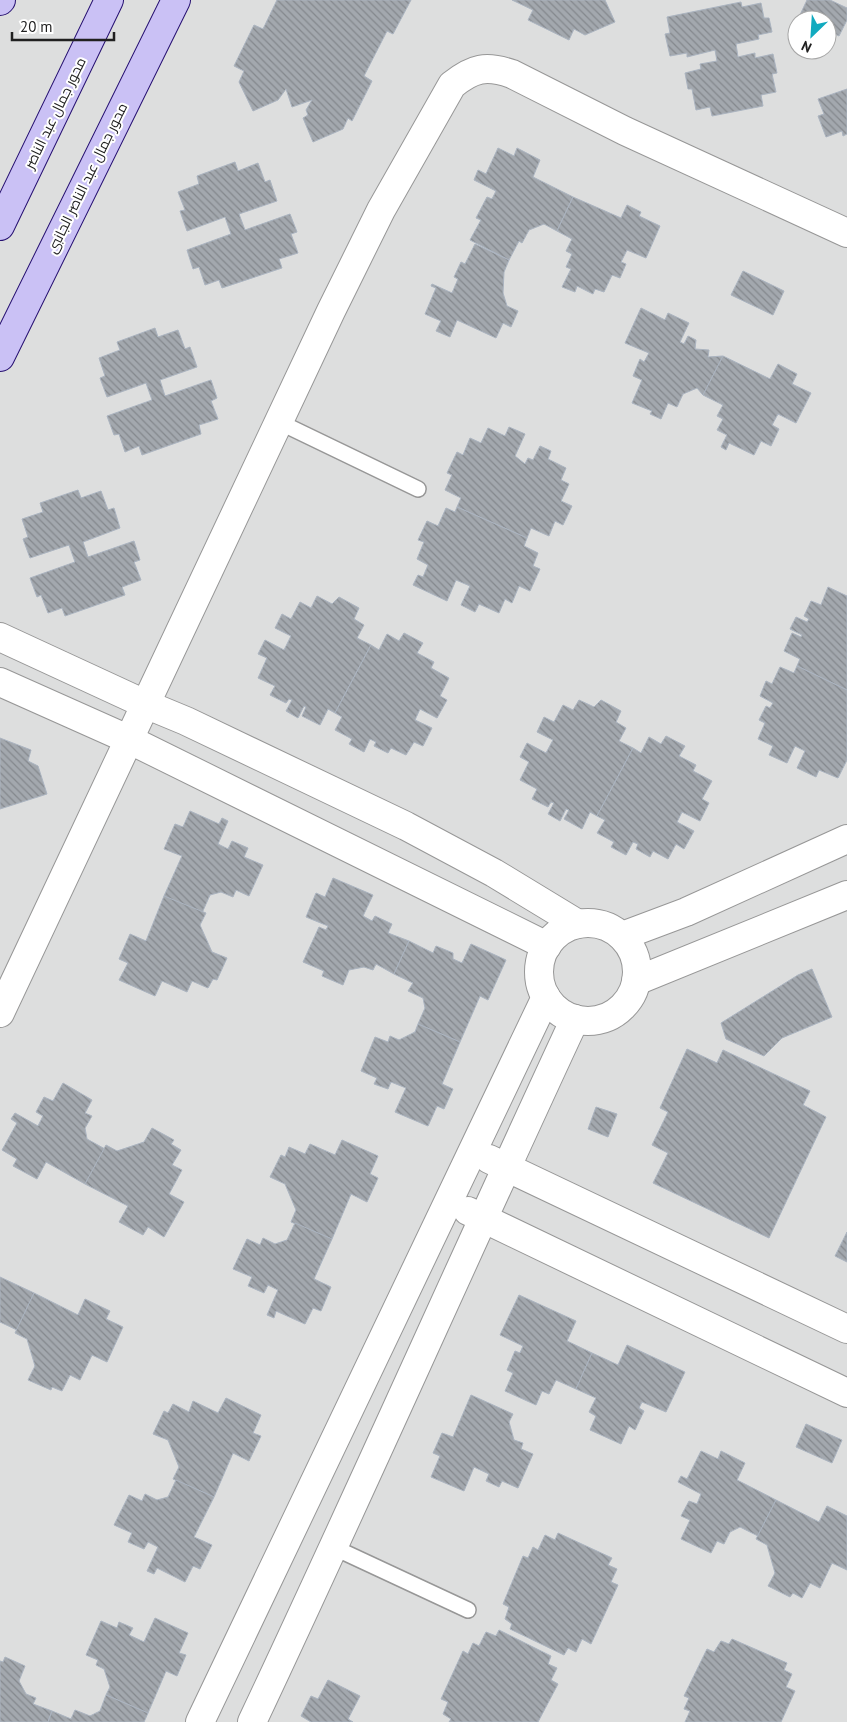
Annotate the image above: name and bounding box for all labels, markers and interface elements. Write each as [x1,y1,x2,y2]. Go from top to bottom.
scale bar [12,10,115,42]
north arrow [787,10,837,60]
text: 20 m [20,17,53,36]
text: N [799,37,814,57]
street label: محور جمال عبد الناصر [20,54,90,173]
street label: محور جمال عبد الناصر الجانبى [43,100,131,256]

